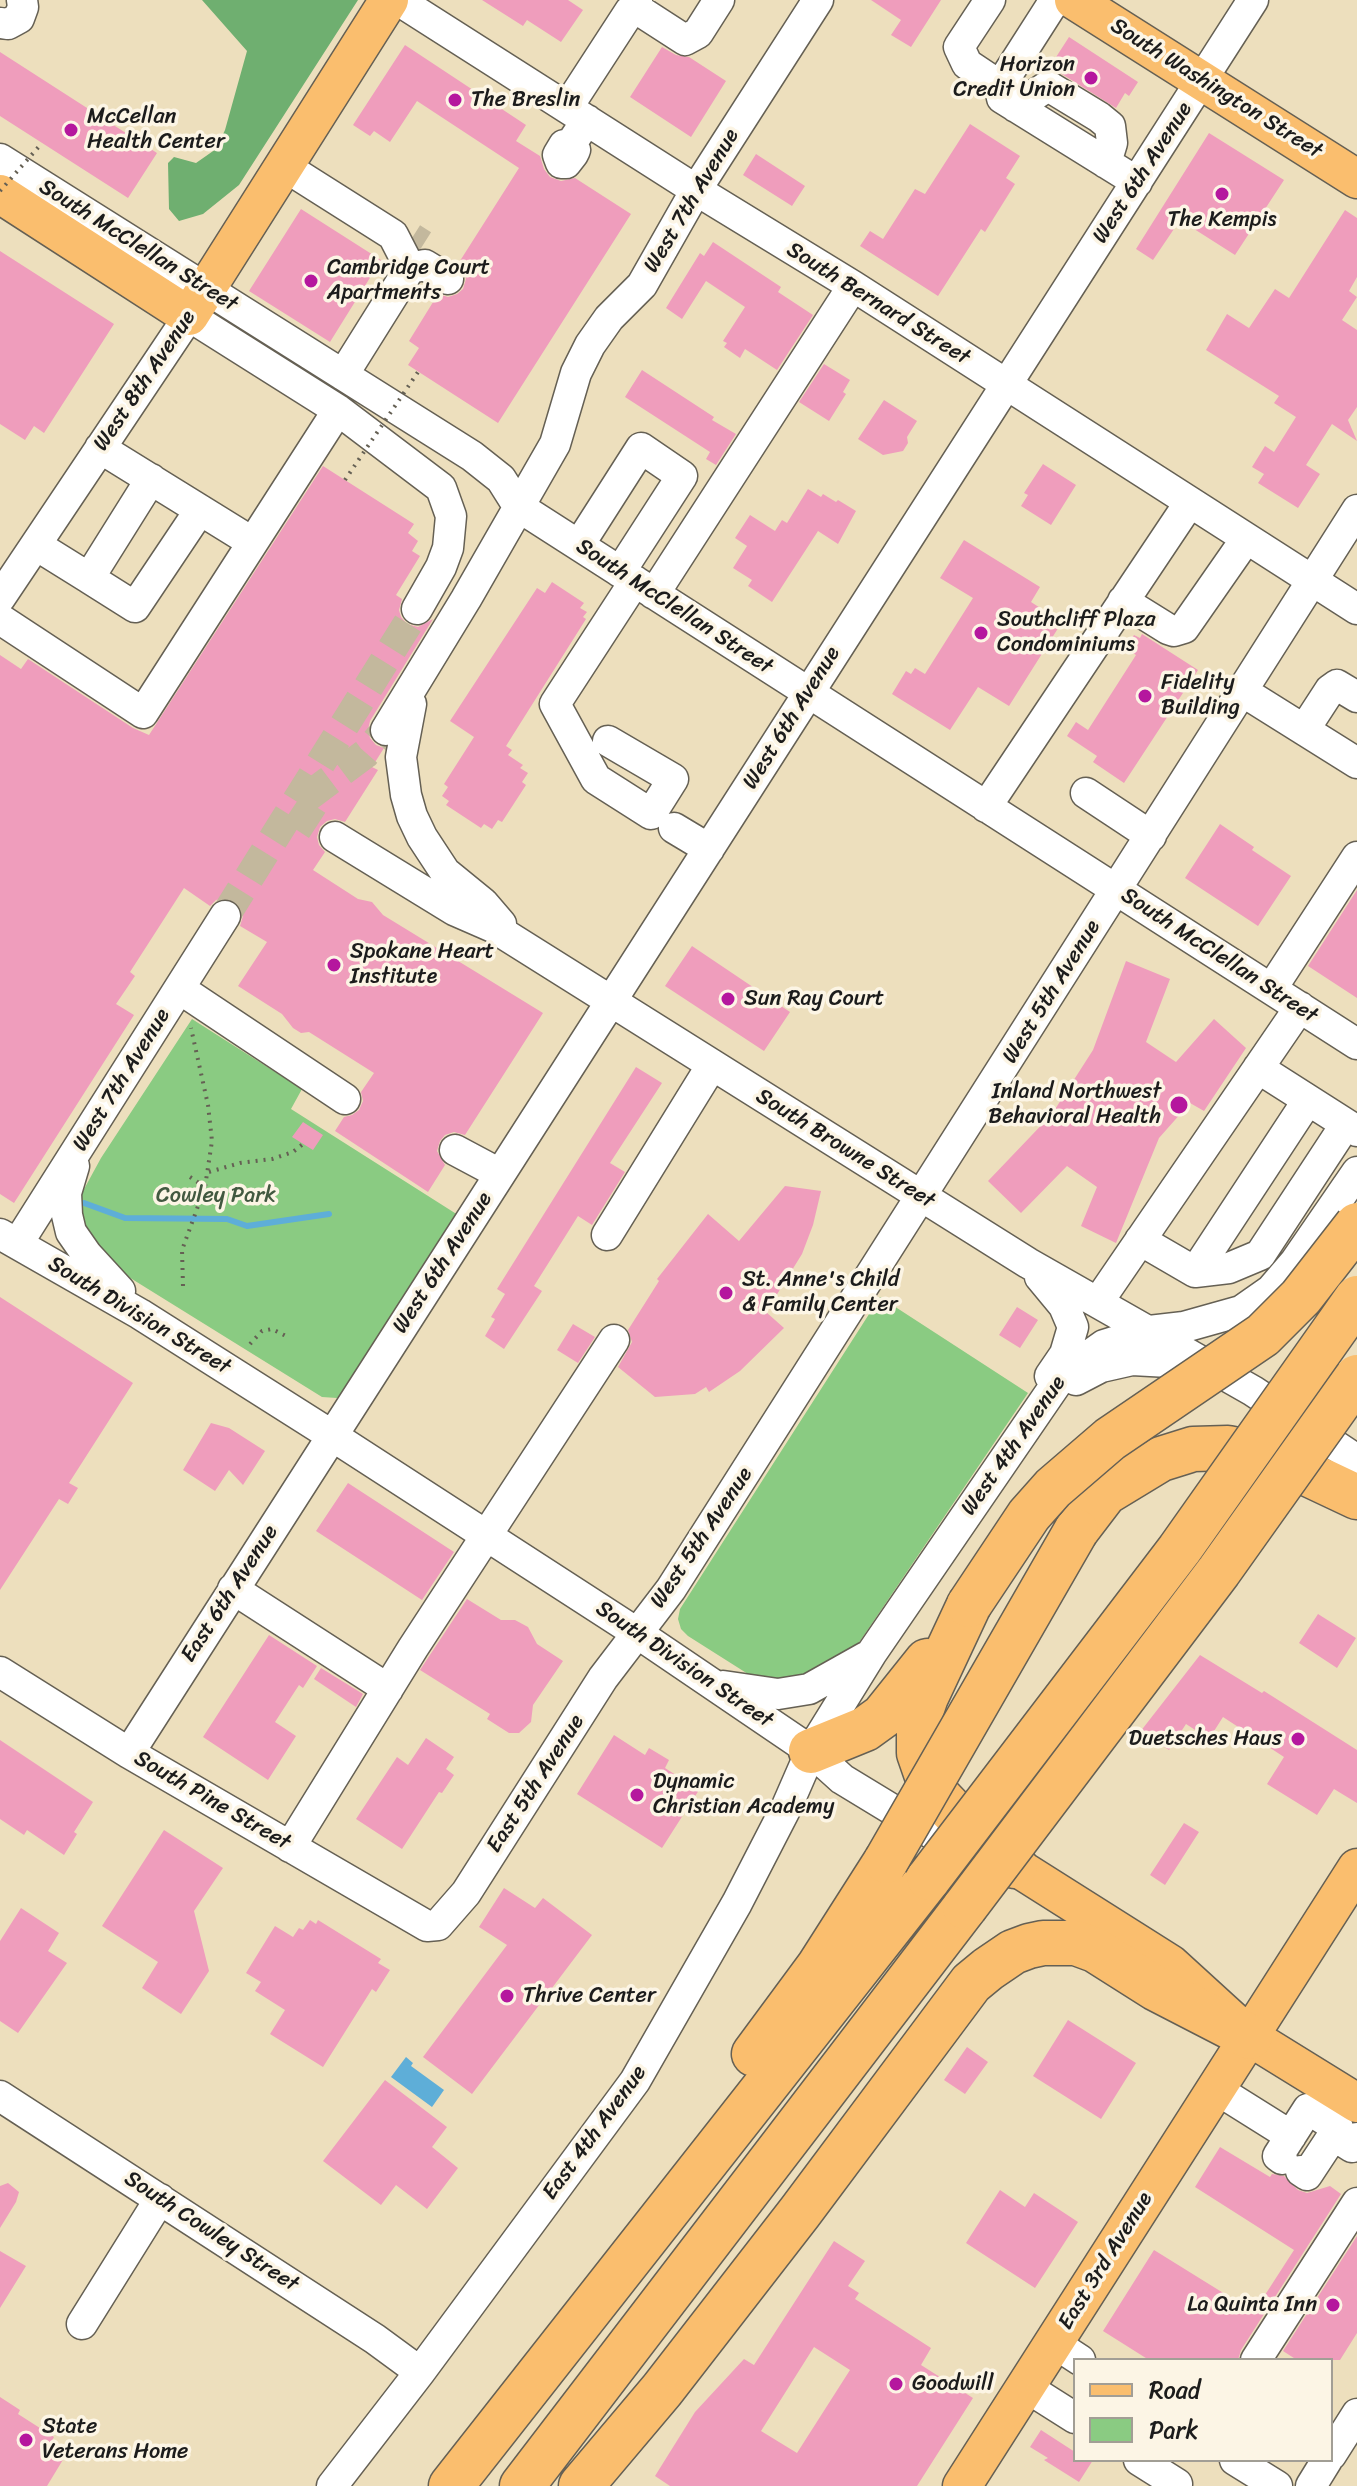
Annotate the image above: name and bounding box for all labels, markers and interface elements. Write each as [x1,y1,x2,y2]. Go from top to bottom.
street label: South Washington Street [1105,13,1327,165]
place label: Horizon Credit Union [953,52,1075,104]
marker: Horizon Credit Union [1082,69,1100,87]
place label: The Breslin [471,87,580,113]
marker: The Breslin [446,91,464,109]
street label: West 6th Avenue [1087,97,1199,249]
place label: McCellan Health Center [87,104,225,156]
marker: McCellan Health Center [62,121,80,139]
street label: West 7th Avenue [639,124,745,278]
street label: South McClellan Street [34,174,242,318]
marker: The Kempis [1213,185,1231,203]
place label: The Kempis [1167,207,1277,233]
street label: South Bernard Street [782,237,974,371]
place label: Cambridge Court Apartments [327,255,490,306]
marker: Cambridge Court Apartments [302,272,320,290]
street label: West 8th Avenue [88,306,202,456]
street label: South McClellan Street [571,534,777,680]
place label: Southcliff Plaza Condominiums [997,607,1156,658]
marker: Southcliff Plaza Condominiums [972,624,990,642]
street label: West 6th Avenue [738,642,846,794]
place label: Fidelity Building [1161,670,1240,722]
marker: Fidelity Building [1136,687,1154,705]
street label: South McClellan Street [1116,883,1322,1029]
street label: West 5th Avenue [997,915,1107,1069]
place label: Spokane Heart Institute [350,939,494,990]
marker: Spokane Heart Institute [325,956,343,974]
place label: Sun Ray Court [744,986,884,1012]
marker: Sun Ray Court [719,990,737,1008]
street label: West 7th Avenue [68,1004,176,1156]
place label: Inland Northwest Behavioral Health [988,1079,1161,1130]
street label: South Browne Street [751,1083,939,1215]
marker: Inland Northwest Behavioral Health [1168,1094,1190,1116]
park label: Cowley Park [156,1183,276,1209]
street label: West 6th Avenue [387,1187,499,1339]
street label: South Division Street [43,1251,235,1381]
place label: St. Anne's Child & Family Center [742,1267,899,1318]
marker: St. Anne's Child & Family Center [717,1284,735,1302]
street label: West 4th Avenue [956,1371,1072,1521]
street label: West 5th Avenue [645,1463,759,1613]
street label: East 6th Avenue [176,1520,284,1668]
street label: South Division Street [590,1596,778,1734]
street label: East 5th Avenue [482,1710,590,1858]
place label: Duetsches Haus [1129,1726,1282,1752]
marker: Duetsches Haus [1289,1730,1307,1748]
street label: South Pine Street [129,1746,295,1856]
place label: Dynamic Christian Academy [653,1769,834,1820]
marker: Dynamic Christian Academy [628,1786,646,1804]
place label: Thrive Center [523,1983,656,2009]
marker: Thrive Center [498,1987,516,2005]
street label: East 4th Avenue [537,2061,653,2205]
street label: South Cowley Street [119,2166,303,2298]
street label: East 3rd Avenue [1053,2187,1159,2335]
place label: La Quinta Inn [1187,2292,1317,2318]
marker: La Quinta Inn [1324,2296,1342,2314]
legend [1073,2358,1333,2462]
text: Road [1149,2369,1200,2411]
place label: Goodwill [912,2371,993,2397]
marker: Goodwill [887,2375,905,2393]
text: Park [1149,2409,1198,2451]
place label: State Veterans Home [42,2414,188,2466]
marker: State Veterans Home [17,2431,35,2449]

